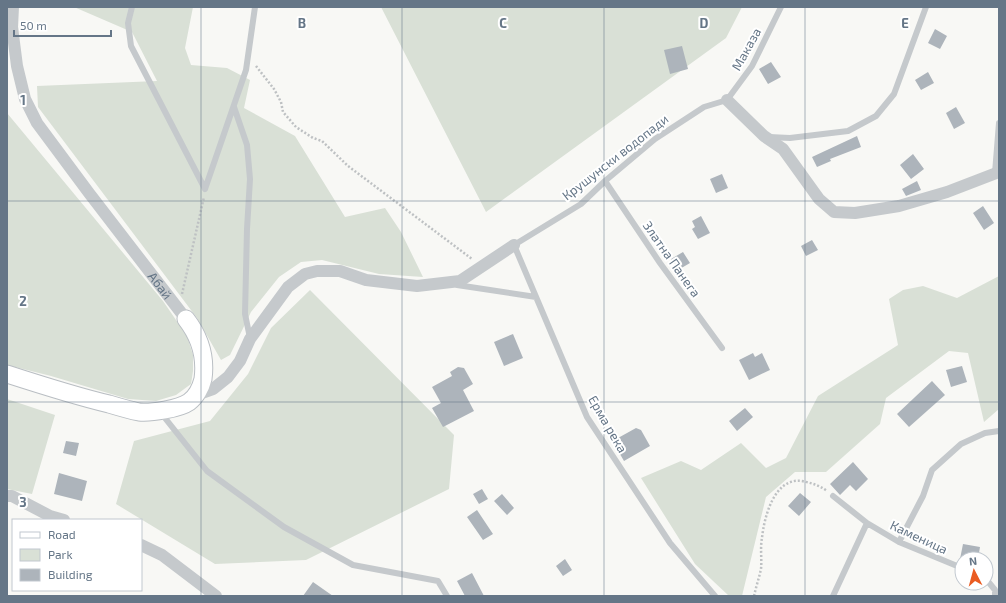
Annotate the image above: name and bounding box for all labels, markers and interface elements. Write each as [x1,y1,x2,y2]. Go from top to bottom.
scale bar [14,12,111,38]
text: B [298,15,306,31]
text: C [499,15,507,31]
text: D [700,15,709,31]
text: E [901,15,909,31]
text: 50 m [20,18,47,32]
street label: Маказа [728,25,764,73]
text: 1 [20,92,26,108]
street label: Крушунски водопади [559,111,671,203]
street label: Златна Панега [640,218,704,300]
street label: Абай [145,269,176,302]
text: 2 [19,293,27,309]
street label: Ерма река [585,393,631,455]
text: 3 [19,494,27,510]
street label: Каменица [888,517,950,557]
legend [12,519,142,591]
text: Road [48,527,76,541]
text: Park [48,547,73,561]
north arrow [954,551,994,591]
text: N [968,554,978,567]
text: Building [48,567,93,581]

